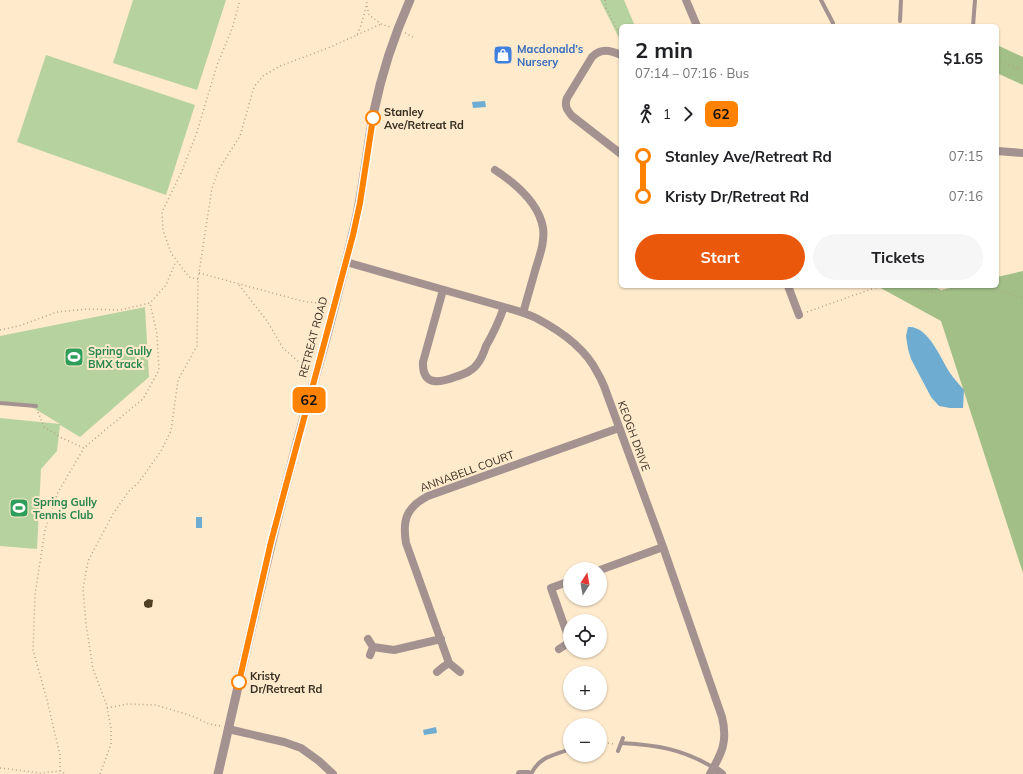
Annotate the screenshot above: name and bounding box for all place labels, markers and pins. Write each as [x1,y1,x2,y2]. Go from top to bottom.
place label: Macdonald’s Nursery [517,42,584,69]
shop icon: Macdonald’s Nursery [492,44,514,66]
place label: Stanley Ave/Retreat Rd [384,105,464,132]
marker: Stanley Ave/Retreat Rd [365,110,381,126]
place label: Spring Gully BMX track [88,344,152,371]
sports icon: Spring Gully BMX track [63,346,85,368]
place label: Spring Gully Tennis Club [33,495,97,522]
sports icon: Spring Gully Tennis Club [8,497,30,519]
place label: Kristy Dr/Retreat Rd [250,669,323,696]
marker: Kristy Dr/Retreat Rd [231,674,247,690]

